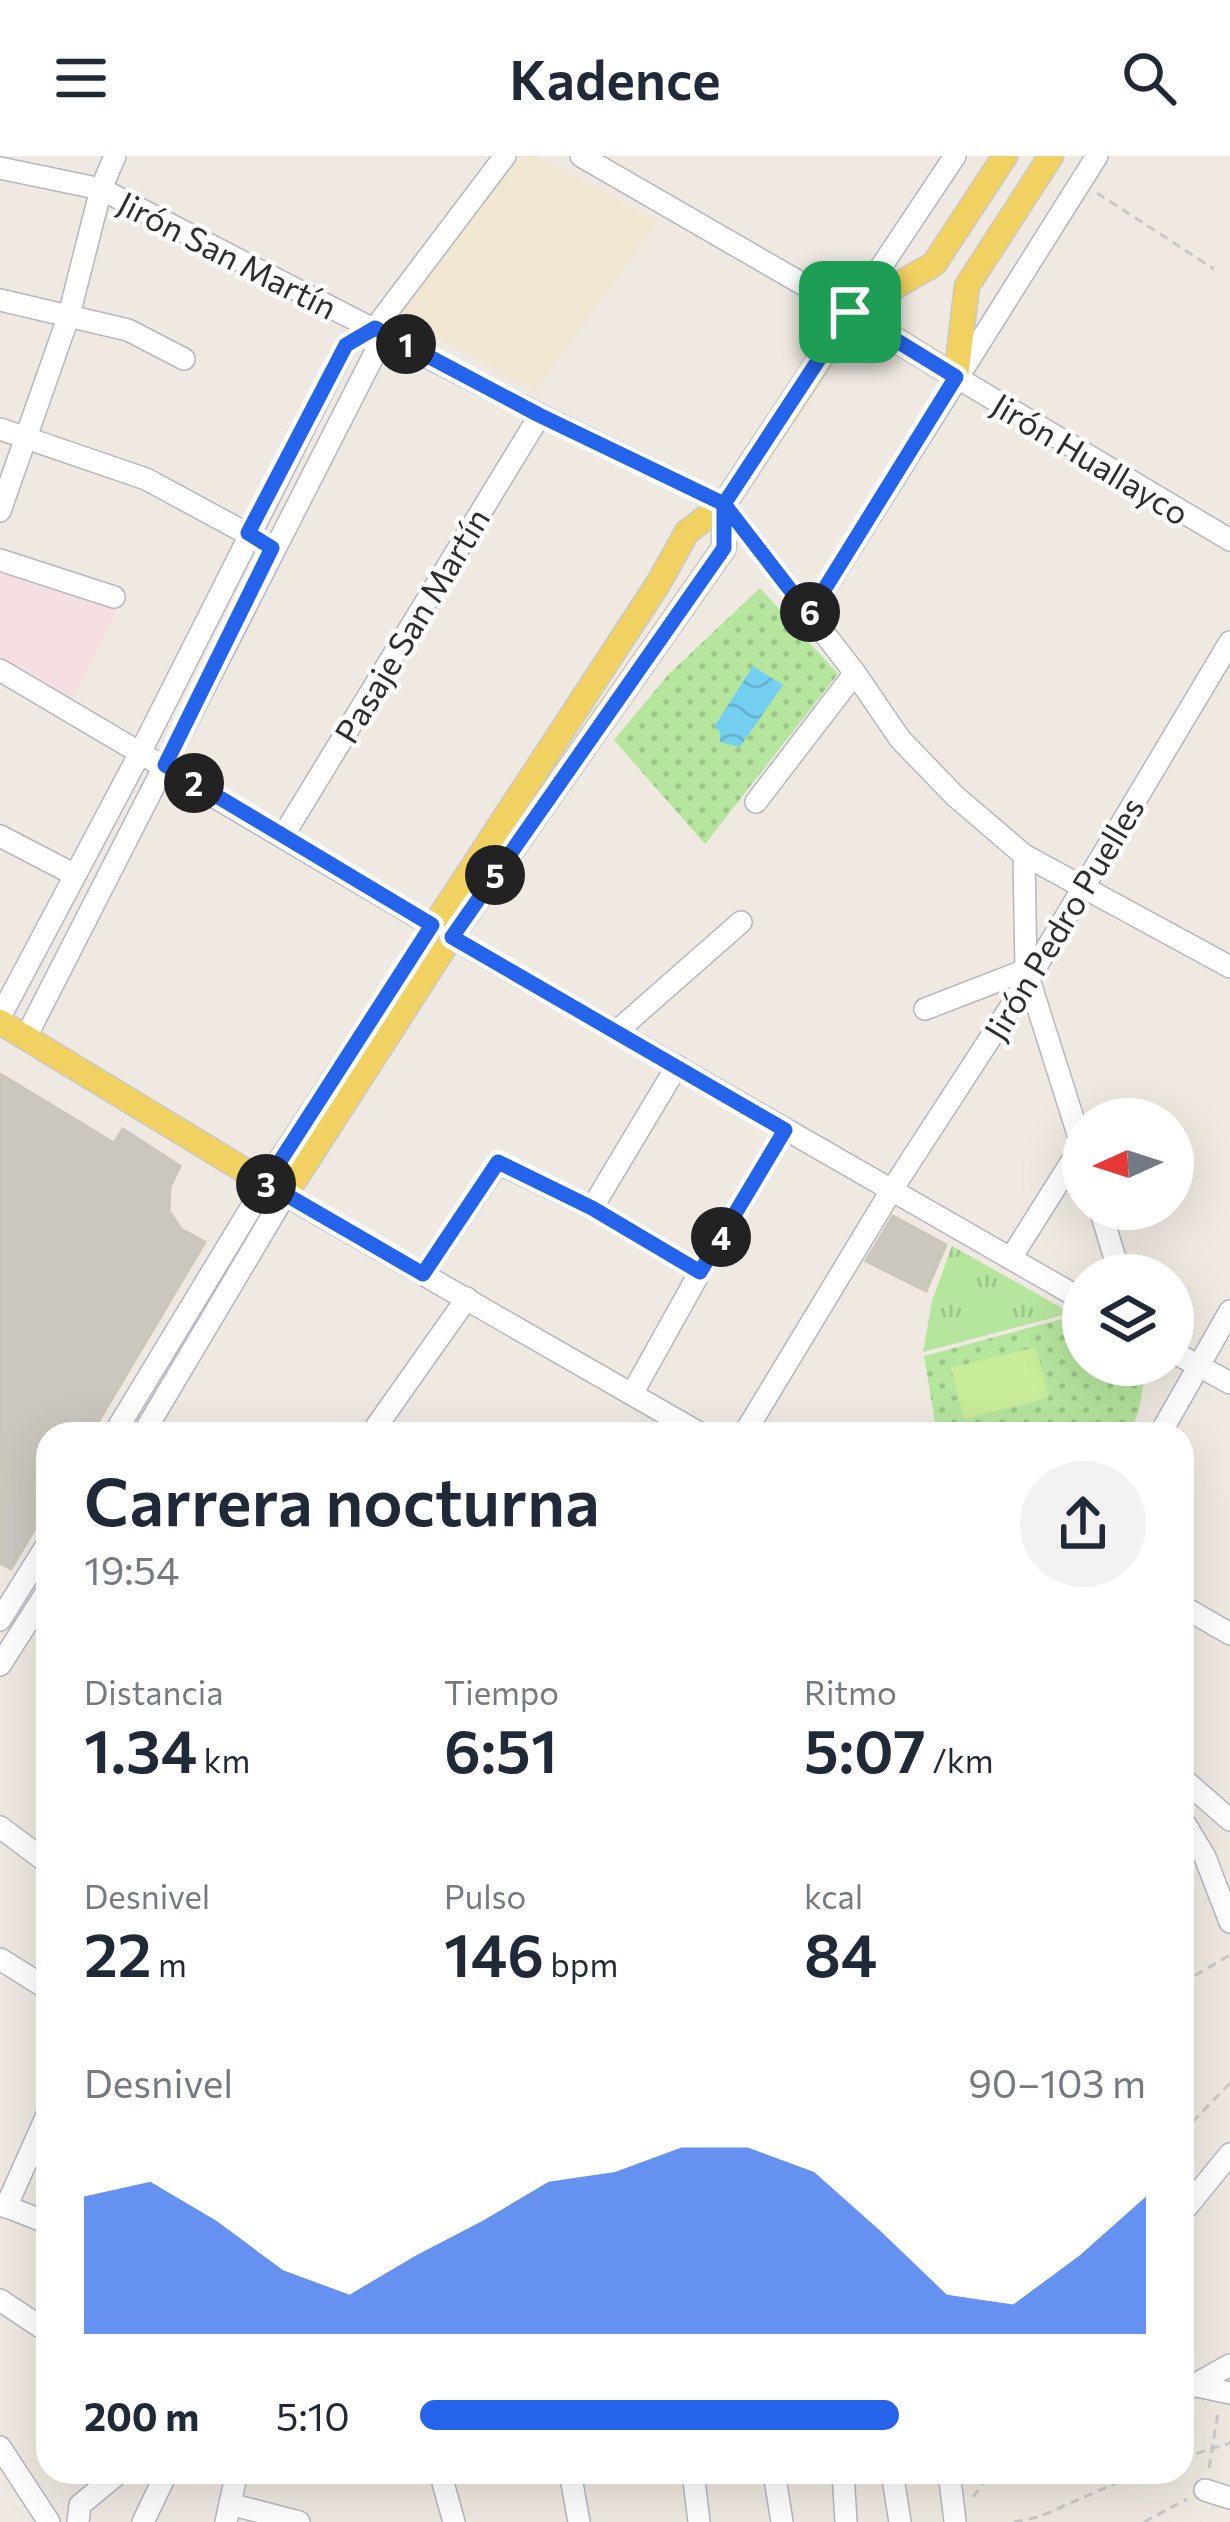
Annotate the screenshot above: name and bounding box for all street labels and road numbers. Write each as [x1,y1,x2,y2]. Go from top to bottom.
street label: Jirón San Martín [112,181,344,327]
street label: Jirón Huallayco [985,383,1197,533]
street label: Pasaje San Martín [325,500,497,750]
street label: Jirón Pedro Puelles [974,789,1152,1047]

